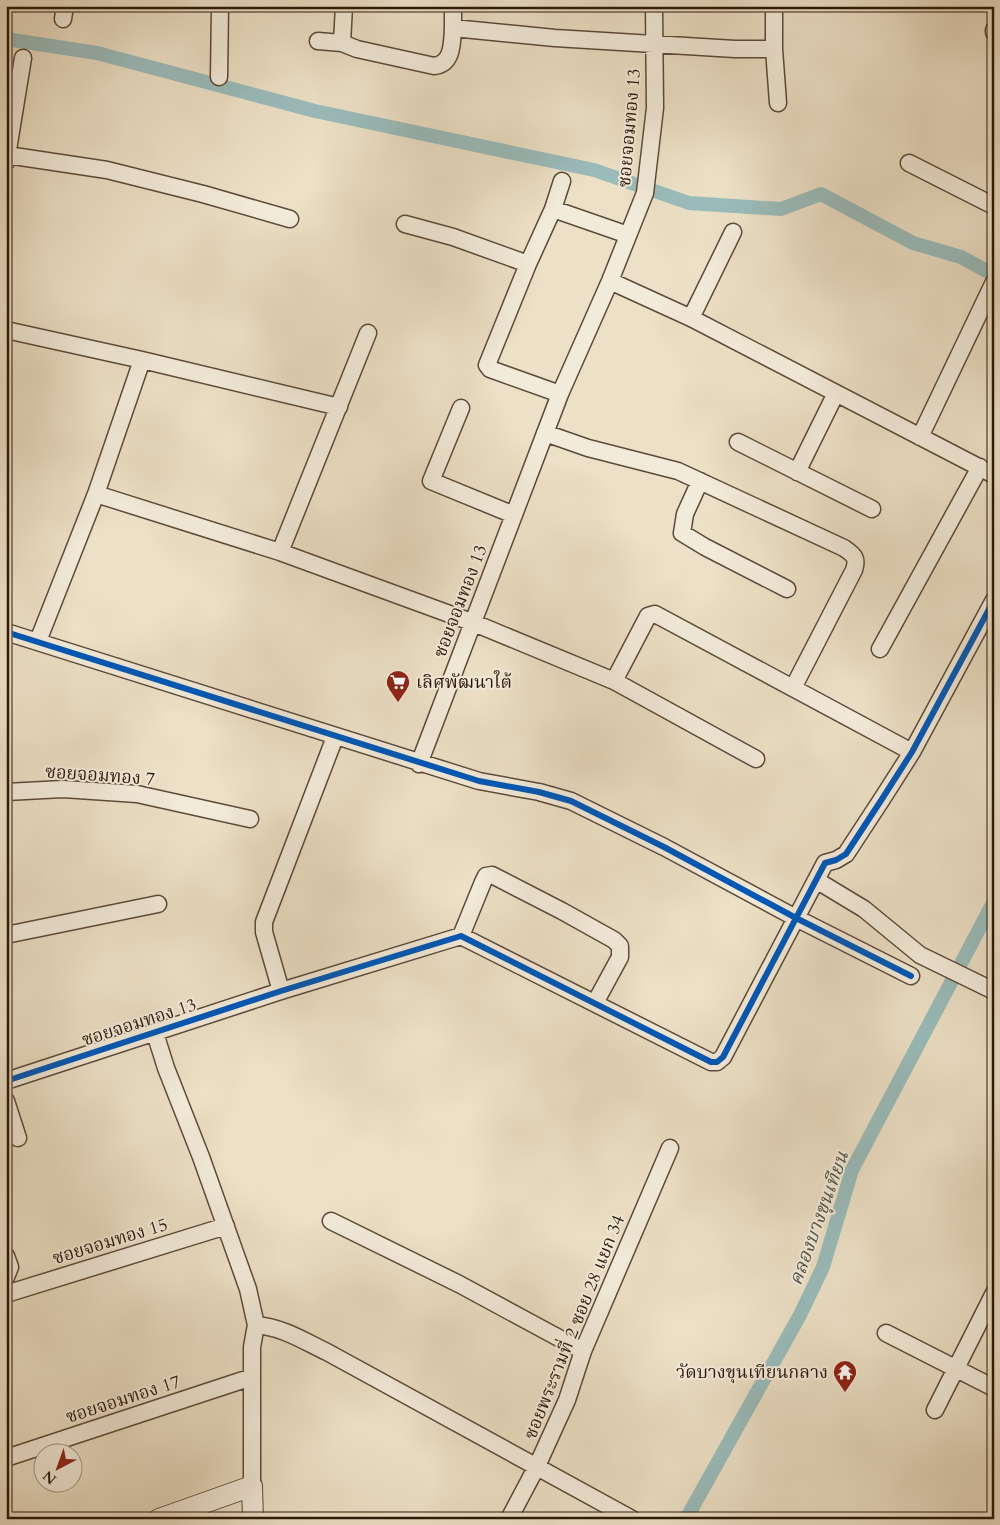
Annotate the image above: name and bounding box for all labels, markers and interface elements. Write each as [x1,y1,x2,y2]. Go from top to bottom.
street label: ซอยจอมทอง 13 [612,68,647,188]
street label: ซอยจอมทอง 13 [427,541,493,661]
supermarket icon: เลิศพัฒนาใต้ [385,669,411,703]
place label: เลิศพัฒนาใต้ [416,670,512,695]
street label: ซอยจอมทอง 7 [44,759,156,792]
street label: ซอยจอมทอง 13 [79,992,200,1053]
water label: คลองบางขุนเทียน [783,1147,855,1289]
street label: ซอยพระรามที่ 2 ซอย 28 แยก 34 [516,1211,631,1443]
street label: ซอยจอมทอง 15 [50,1212,171,1271]
temple icon: วัดบางขุนเทียนกลาง [832,1359,858,1393]
place label: วัดบางขุนเทียนกลาง [676,1360,828,1385]
street label: ซอยจอมทอง 17 [63,1369,184,1430]
north arrow [32,1442,82,1492]
text: N [39,1466,61,1489]

